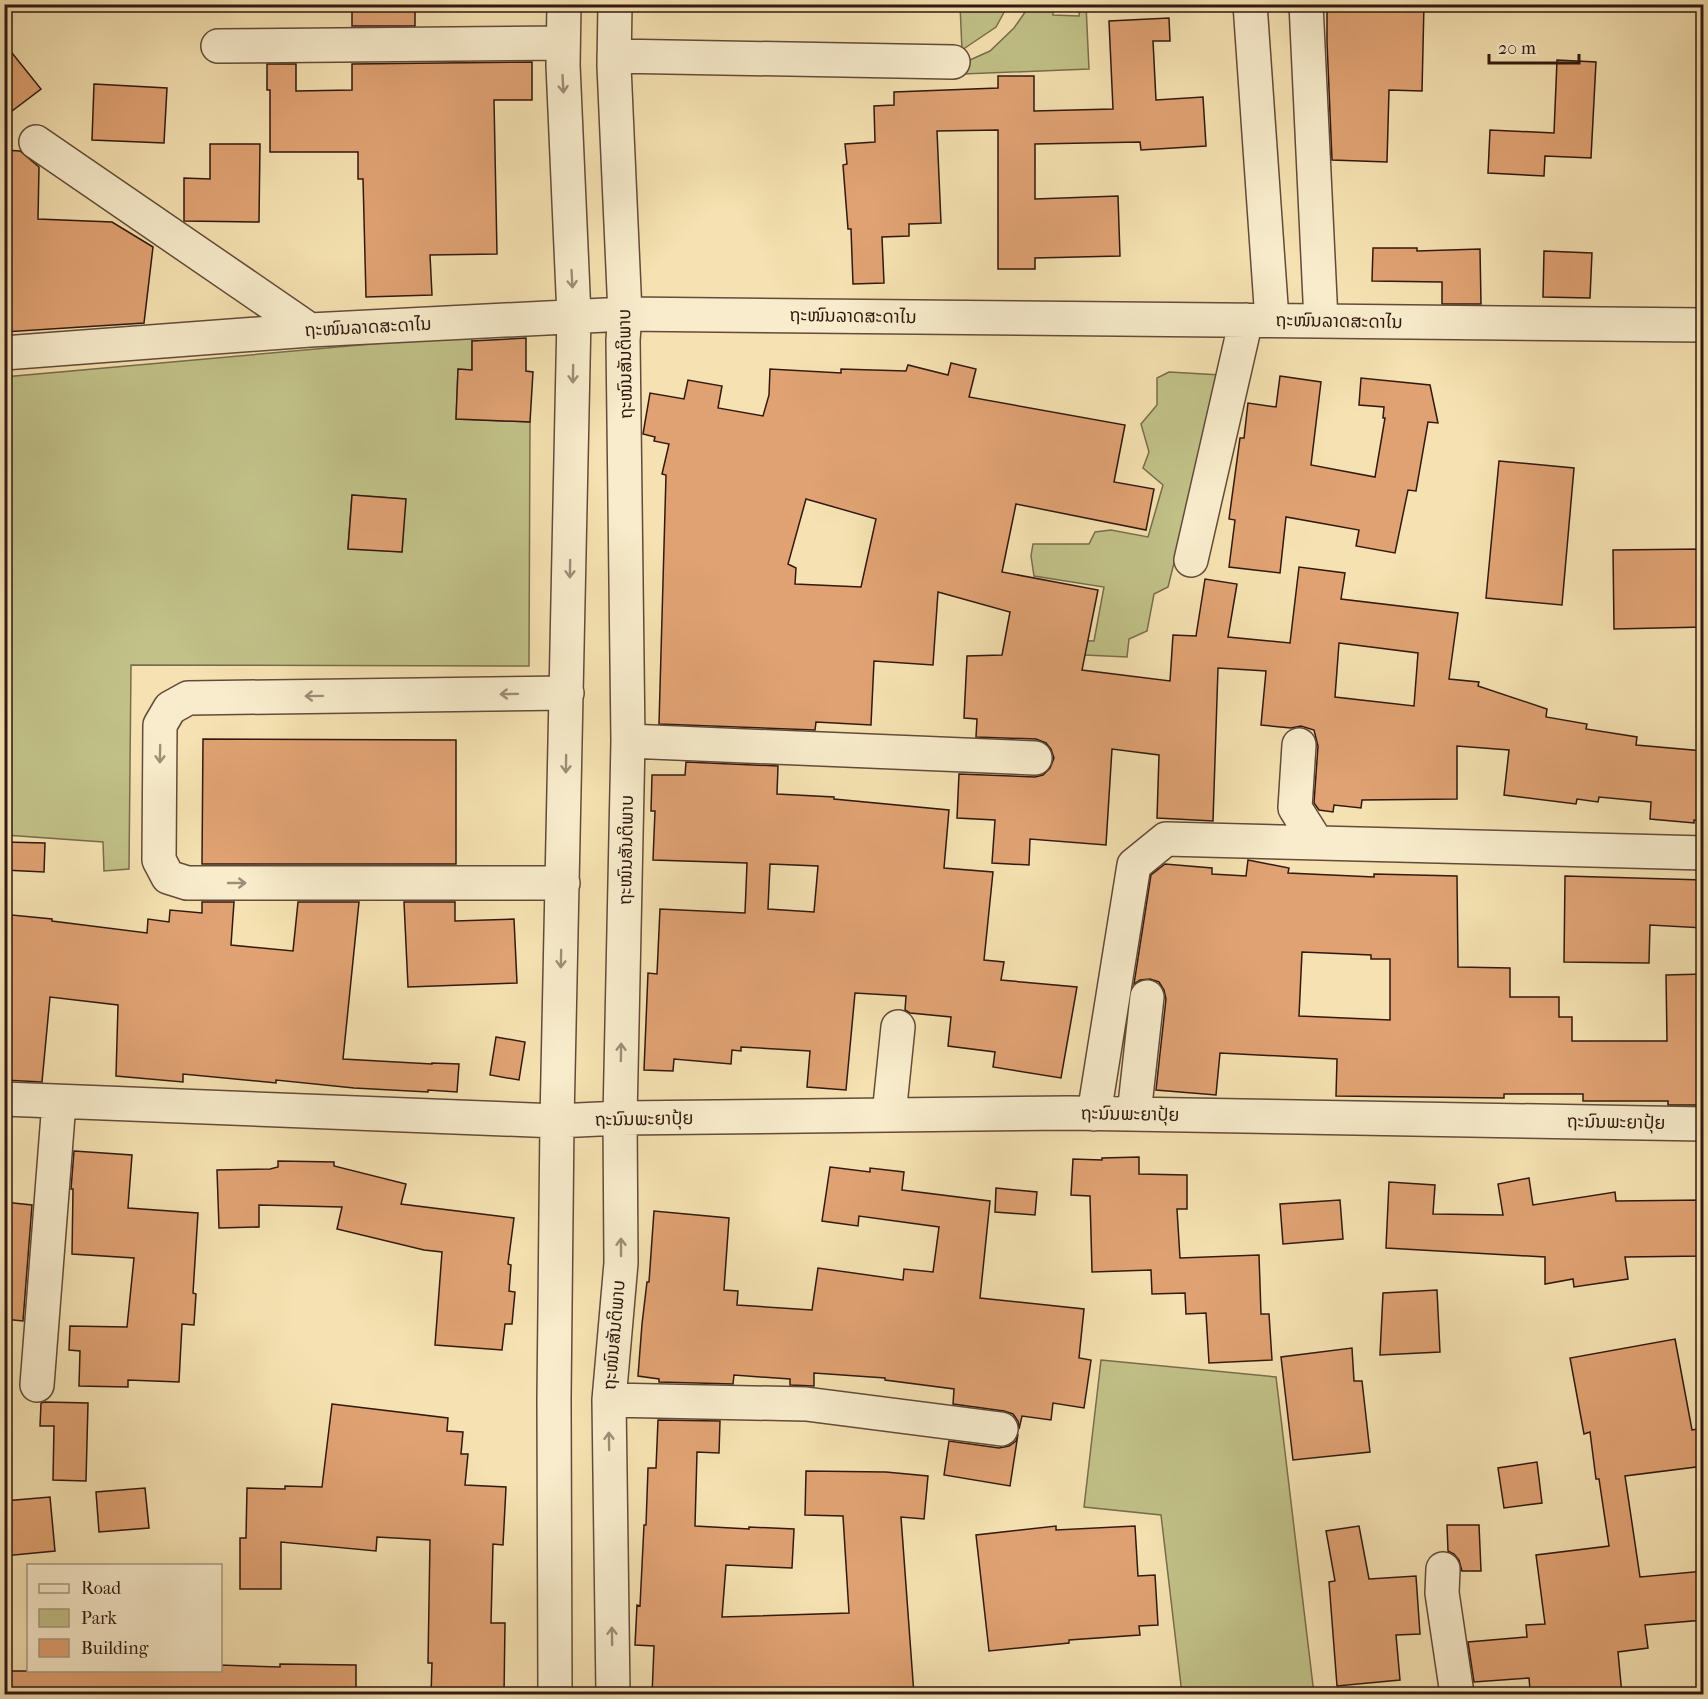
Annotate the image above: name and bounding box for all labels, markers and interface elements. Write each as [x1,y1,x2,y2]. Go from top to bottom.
scale bar [1489,27,1579,65]
text: 20 m [1498,38,1536,59]
one-way arrow [558,73,569,93]
one-way arrow [567,268,578,288]
street label: ຖະໜົນລາດສະດາໄນ [789,305,917,328]
street label: ຖະໜົນສັນຕິພາບ [614,309,637,419]
street label: ຖະໜົນລາດສະດາໄນ [1275,310,1403,333]
street label: ຖະໜົນລາດສະດາໄນ [304,314,432,341]
one-way arrow [567,364,579,384]
one-way arrow [564,559,575,579]
one-way arrow [499,688,519,700]
one-way arrow [305,691,325,702]
one-way arrow [154,743,166,763]
one-way arrow [560,754,572,774]
street label: ຖະໜົນສັນຕິພາບ [615,795,638,905]
one-way arrow [226,877,246,889]
one-way arrow [555,949,567,969]
one-way arrow [616,1042,627,1062]
street label: ຖະນົນພະຍາປຸ້ຍ [1080,1103,1180,1126]
street label: ຖະນົນພະຍາປຸ້ຍ [594,1108,694,1131]
street label: ຖະນົນພະຍາປຸ້ຍ [1566,1111,1666,1134]
one-way arrow [615,1237,626,1257]
street label: ຖະໜົນສັນຕິພາບ [599,1279,630,1391]
one-way arrow [603,1432,615,1452]
legend [27,1564,222,1672]
text: Road [81,1578,121,1599]
text: Park [81,1608,118,1629]
one-way arrow [606,1627,618,1647]
text: Building [81,1638,149,1659]

